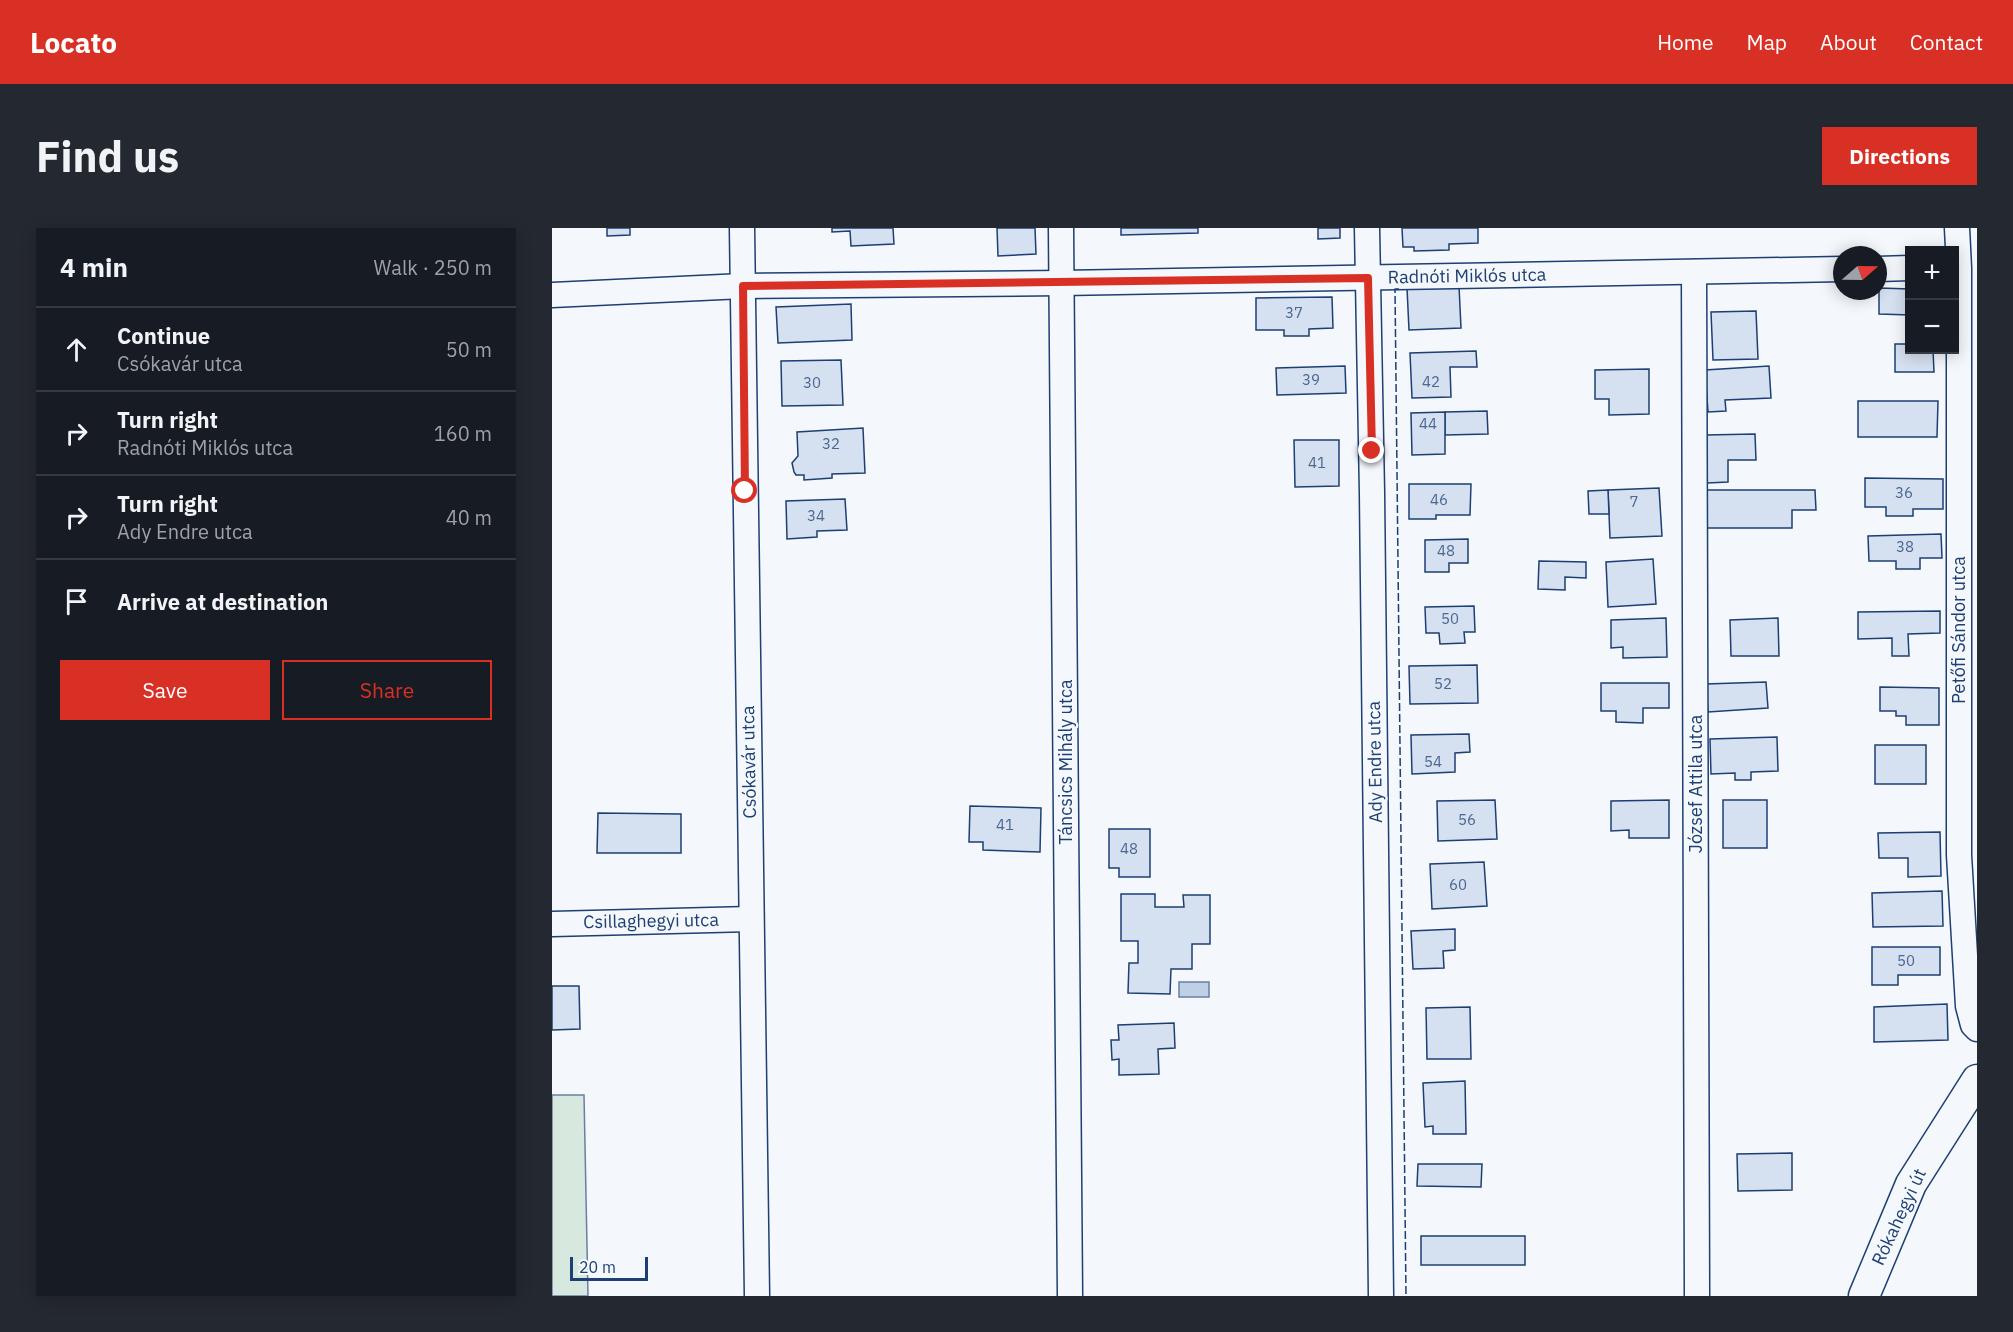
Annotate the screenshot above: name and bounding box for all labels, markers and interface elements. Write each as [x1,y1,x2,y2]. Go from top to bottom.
text: Locato [30,24,117,61]
text: Home [1657,28,1714,56]
text: Map [1747,28,1787,56]
text: About [1820,28,1877,56]
text: Contact [1910,28,1983,56]
button: Directions [1822,127,1977,185]
text: Find us [36,129,179,184]
north arrow [1833,246,1887,300]
map controls [1905,246,1959,354]
button: + [1905,246,1959,300]
text: 4 min [60,250,128,284]
text: Walk · 250 m [374,254,492,281]
street label: Radnóti Miklós utca [1388,263,1547,288]
button: − [1905,300,1959,354]
house number: 37 [1285,303,1303,322]
text: Continue [117,321,210,350]
icon: ahead [60,333,93,366]
text: 50 m [446,336,492,363]
text: Csókavár utca [117,350,243,377]
house number: 39 [1302,370,1320,389]
house number: 42 [1422,372,1440,391]
house number: 30 [803,373,821,392]
text: Turn right [117,405,218,434]
house number: 44 [1419,414,1437,433]
icon: right [60,417,93,450]
text: 160 m [434,420,492,447]
text: Radnóti Miklós utca [117,434,293,461]
house number: 32 [822,434,840,453]
route end [1358,437,1384,463]
house number: 41 [1308,453,1326,472]
route start [731,477,757,503]
house number: 36 [1895,483,1913,502]
text: Turn right [117,489,218,518]
house number: 46 [1430,490,1448,509]
house number: 7 [1629,492,1639,511]
icon: right [60,501,93,534]
text: 40 m [446,504,492,531]
house number: 34 [807,506,825,525]
text: Ady Endre utca [117,518,253,545]
house number: 38 [1896,537,1914,556]
house number: 48 [1437,541,1455,560]
street label: Petőfi Sándor utca [1947,556,1970,704]
icon: arrive [60,585,93,618]
text: Arrive at destination [117,587,328,616]
house number: 50 [1441,609,1459,628]
button: Save [60,660,270,720]
button: Share [282,660,492,720]
house number: 52 [1434,674,1452,693]
street label: Táncsics Mihály utca [1054,679,1077,845]
street label: Ady Endre utca [1362,700,1387,823]
street label: Csókavár utca [736,705,761,819]
street label: József Attila utca [1684,714,1707,853]
house number: 54 [1424,752,1442,771]
house number: 56 [1458,810,1476,829]
house number: 41 [996,815,1014,834]
house number: 48 [1120,839,1138,858]
house number: 60 [1449,875,1467,894]
street label: Csillaghegyi utca [583,908,719,933]
house number: 50 [1897,951,1915,970]
street label: Rókahegyi út [1866,1165,1931,1269]
scale bar [570,1254,648,1282]
text: 20 m [579,1257,616,1277]

